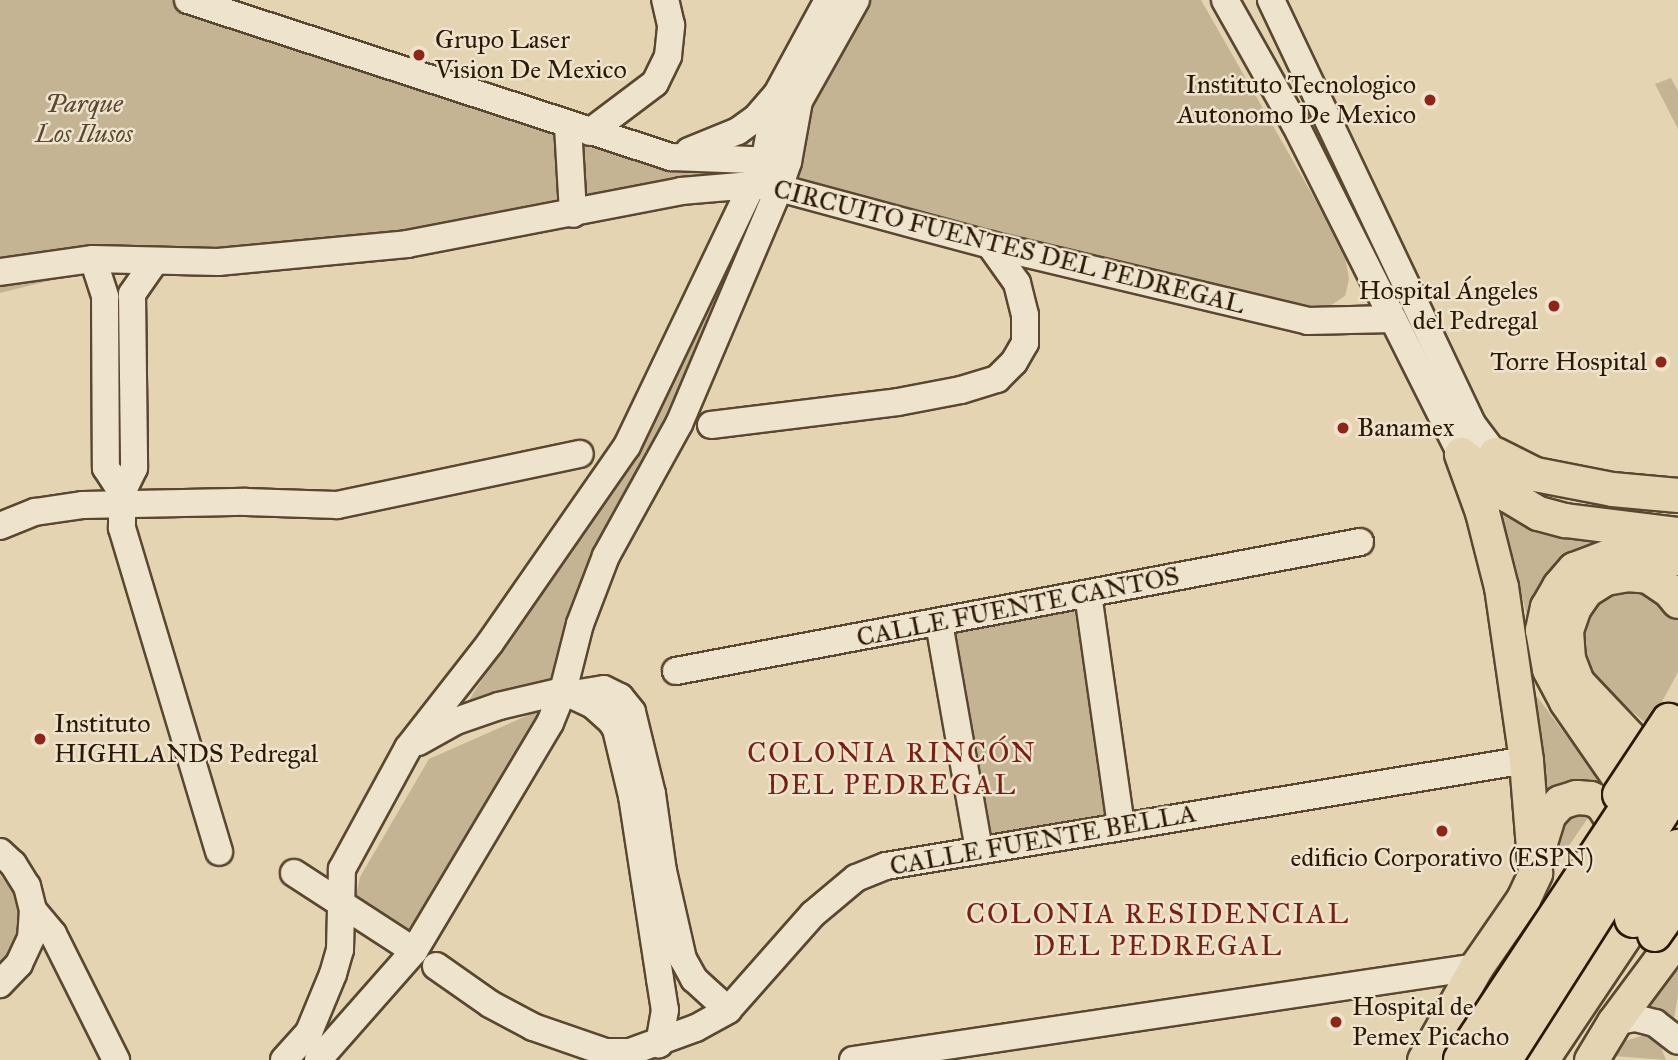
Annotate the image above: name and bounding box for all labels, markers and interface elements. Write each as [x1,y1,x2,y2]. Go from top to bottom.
place label: Grupo Laser Vision De Mexico [435,24,627,86]
marker: Grupo Laser Vision De Mexico [409,45,429,65]
place label: Instituto Tecnologico Autonomo De Mexico [1177,69,1416,130]
park label: Parque Los Ilusos [35,88,133,150]
marker: Instituto Tecnologico Autonomo De Mexico [1422,92,1438,108]
street label: CIRCUITO FUENTES DEL PEDREGAL [770,173,1248,321]
place label: Hospital Ángeles del Pedregal [1358,275,1538,336]
marker: Hospital Ángeles del Pedregal [1544,296,1564,316]
place label: Torre Hospital [1490,346,1647,378]
marker: Torre Hospital [1653,354,1669,370]
place label: Banamex [1357,412,1454,444]
marker: Banamex [1335,420,1351,436]
street label: CALLE FUENTE CANTOS [854,560,1182,654]
place label: Instituto HIGHLANDS Pedregal [54,708,318,770]
marker: Instituto HIGHLANDS Pedregal [32,731,48,747]
district label: COLONIA RINCÓN DEL PEDREGAL [749,736,1035,802]
street label: CALLE FUENTE BELLA [887,798,1199,882]
marker: edificio Corporativo (ESPN) [1434,823,1450,839]
place label: edificio Corporativo (ESPN) [1290,842,1594,874]
district label: COLONIA RESIDENCIAL DEL PEDREGAL [968,897,1348,963]
place label: Hospital de Pemex Picacho [1352,991,1509,1052]
marker: Hospital de Pemex Picacho [1326,1012,1346,1032]

